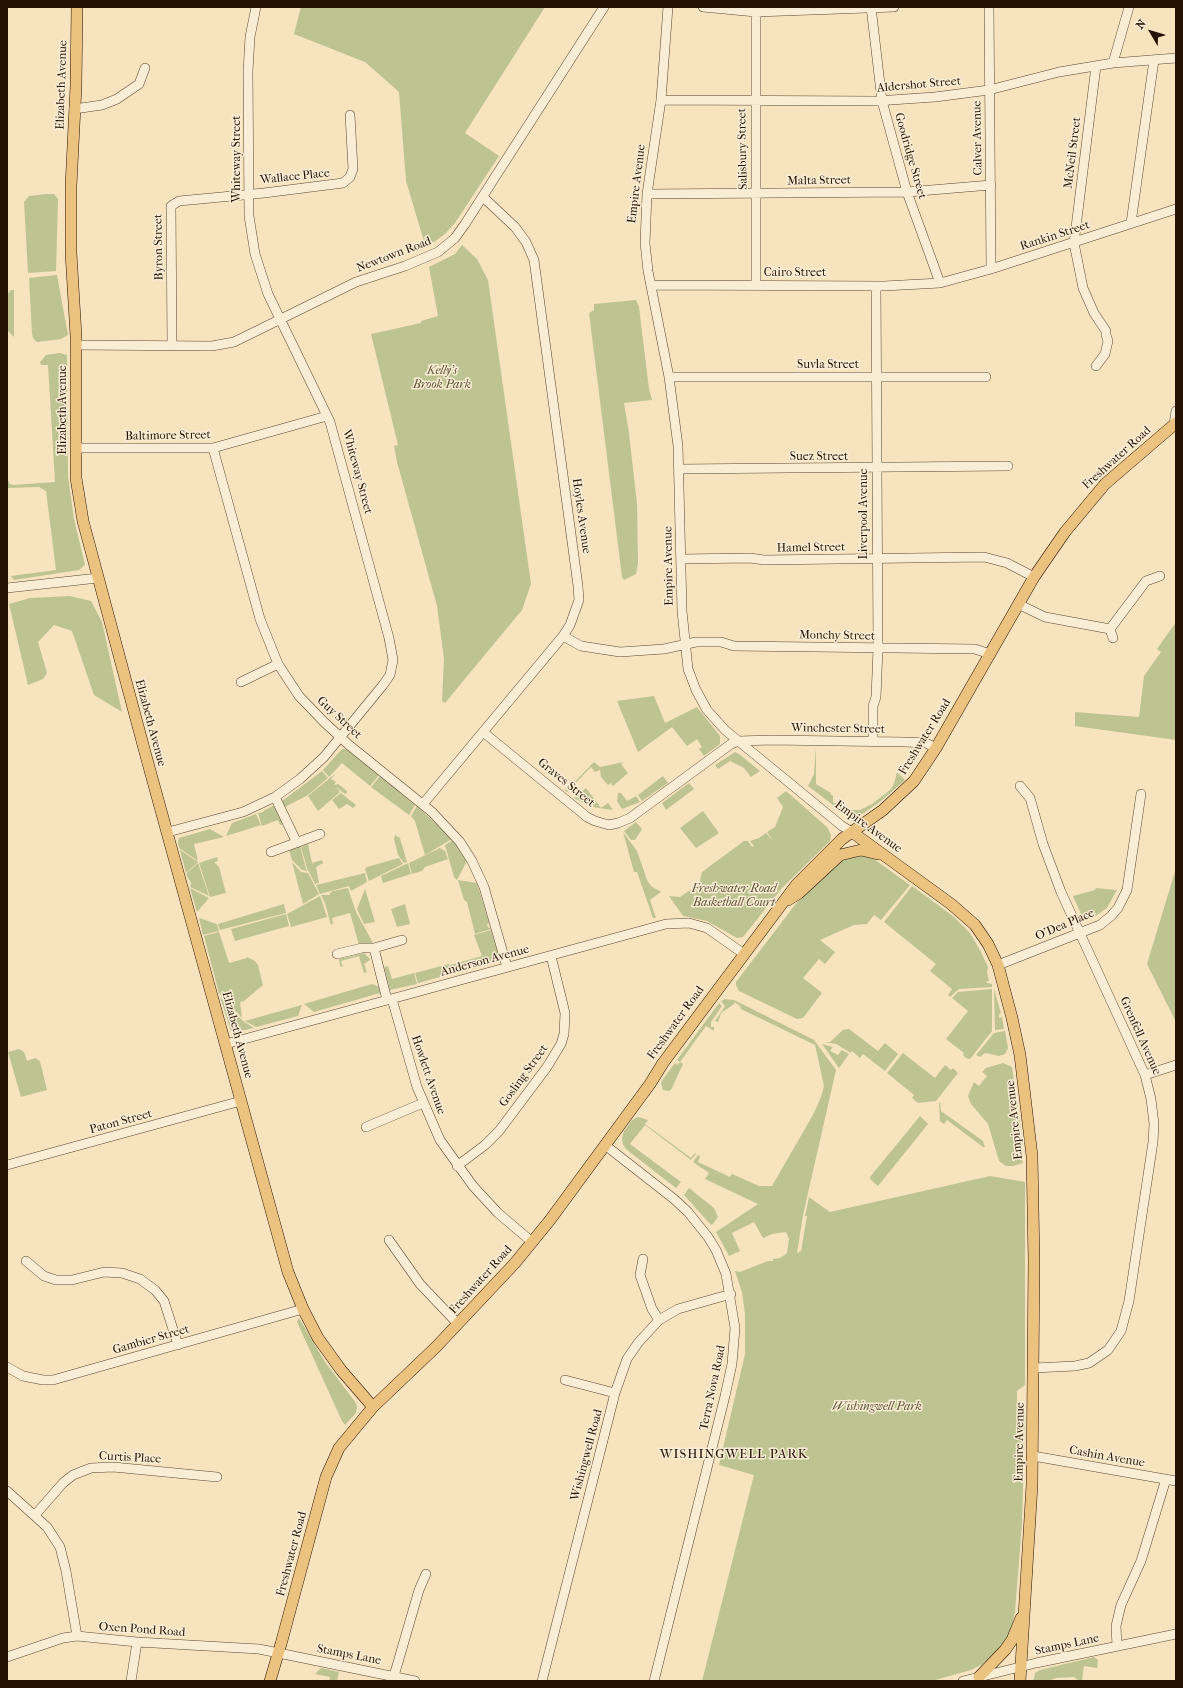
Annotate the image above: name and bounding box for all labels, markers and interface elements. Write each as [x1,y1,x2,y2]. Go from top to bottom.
north arrow [1131,12,1171,52]
text: N [1133,17,1149,32]
street label: Elizabeth Avenue [53,40,71,130]
street label: Aldershot Street [876,74,962,96]
street label: Calver Avenue [970,100,986,176]
street label: Salisbury Street [735,108,751,190]
street label: Goodridge Street [891,111,929,201]
street label: Whiteway Street [230,116,244,202]
street label: McNeil Street [1061,116,1085,190]
street label: Empire Avenue [625,144,649,224]
street label: Wallace Place [260,166,330,188]
street label: Malta Street [787,173,851,189]
street label: Byron Street [151,214,167,280]
street label: Rankin Street [1018,218,1092,254]
street label: Newtown Road [355,234,433,276]
street label: Cairo Street [764,266,826,280]
street label: Suvla Street [797,358,859,372]
park label: Kelly's Brook Park [413,364,471,392]
street label: Elizabeth Avenue [56,365,70,455]
street label: Freshwater Road [1080,423,1154,493]
street label: Baltimore Street [125,428,211,444]
street label: Whiteway Street [339,428,375,516]
street label: Suez Street [790,450,848,464]
street label: Liverpool Avenue [857,469,871,559]
street label: Hoyles Avenue [569,477,593,555]
street label: Empire Avenue [661,526,677,606]
street label: Hamel Street [777,540,845,556]
street label: Monchy Street [799,628,875,644]
street label: Elizabeth Avenue [131,678,169,768]
street label: Guy Street [314,694,364,742]
street label: Freshwater Road [896,696,954,778]
street label: Winchester Street [791,721,885,737]
street label: Graves Street [535,756,597,810]
street label: Empire Avenue [832,798,904,856]
park label: Freshwater Road Basketball Court [692,882,776,910]
street label: O'Dea Place [1033,906,1097,944]
street label: Anderson Avenue [439,942,531,980]
street label: Freshwater Road [645,983,707,1063]
street label: Elizabeth Avenue [218,990,256,1080]
street label: Grenfell Avenue [1116,995,1164,1077]
street label: Howlett Avenue [408,1033,448,1117]
street label: Gosling Street [497,1042,551,1110]
street label: Empire Avenue [1004,1080,1026,1160]
street label: Paton Street [88,1107,154,1137]
street label: Freshwater Road [446,1243,516,1317]
street label: Gambier Street [111,1322,191,1358]
street label: Terra Nova Road [697,1344,729,1432]
park label: Wishingwell Park [832,1400,922,1414]
street label: Empire Avenue [1012,1402,1028,1482]
street label: Wishingwell Road [568,1408,606,1502]
street label: Cashin Avenue [1068,1443,1146,1471]
district label: WISHINGWELL PARK [660,1447,808,1463]
street label: Curtis Place [99,1449,161,1467]
street label: Freshwater Road [274,1510,310,1598]
street label: Oxen Pond Road [98,1620,186,1640]
street label: Stamps Lane [1034,1631,1100,1659]
street label: Stamps Lane [316,1642,382,1668]

